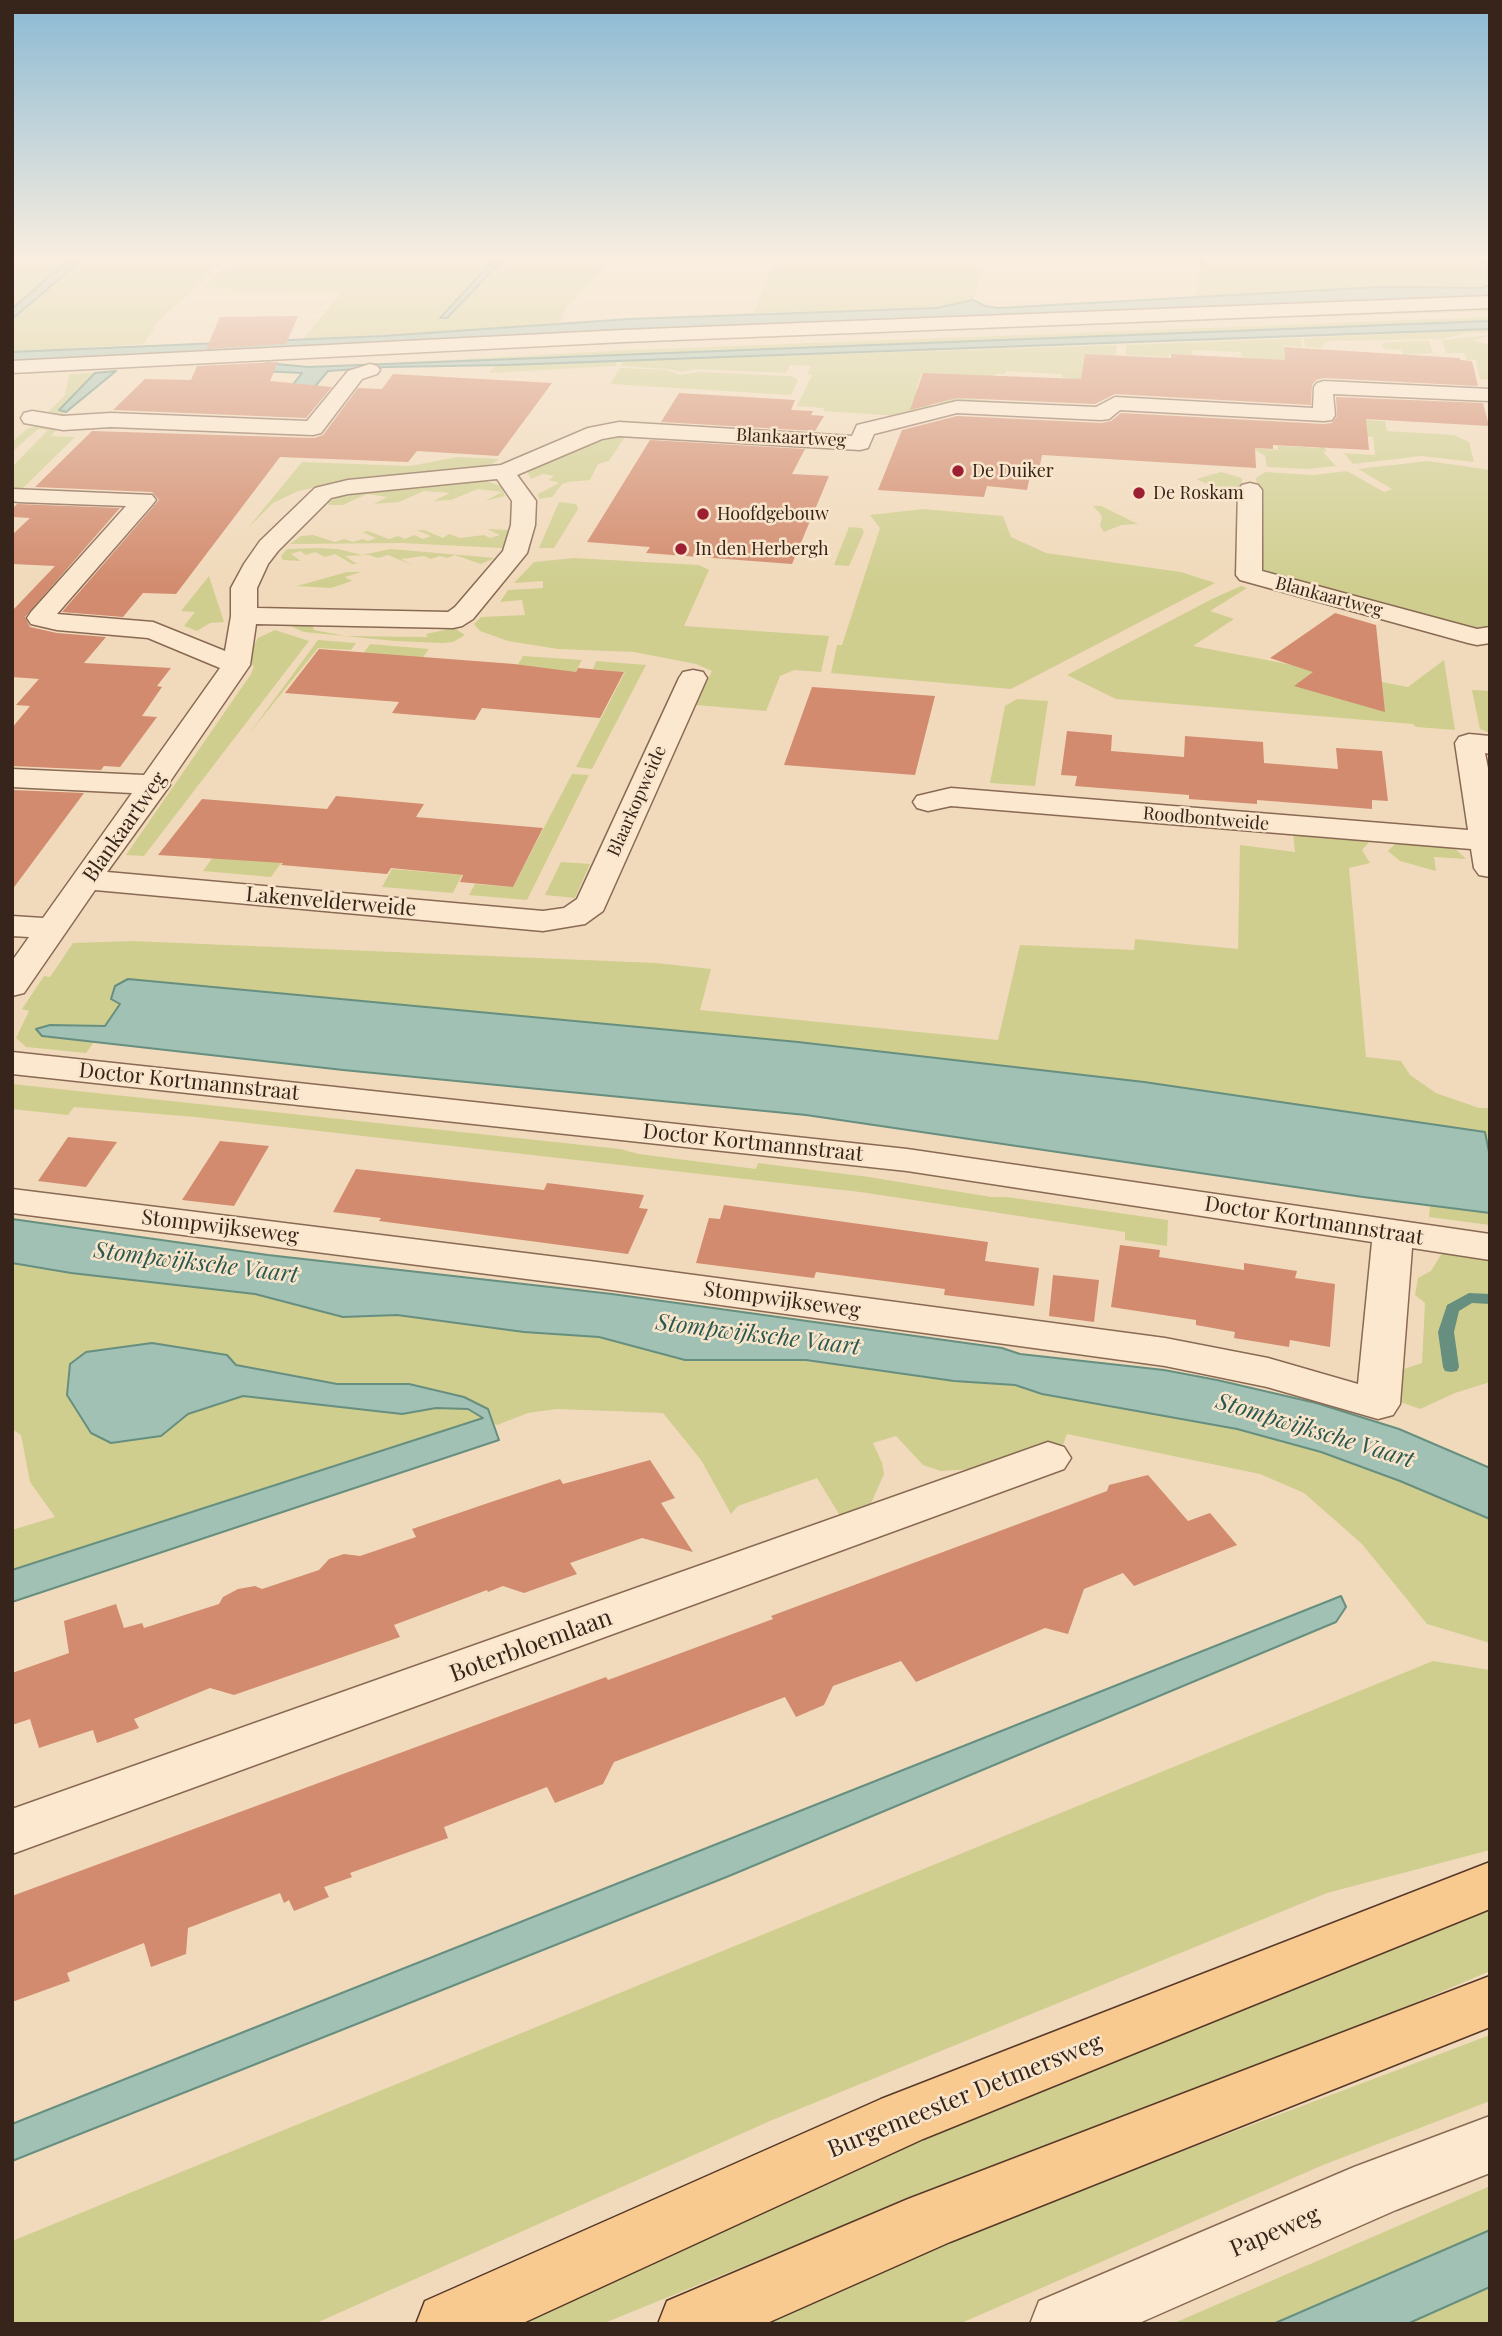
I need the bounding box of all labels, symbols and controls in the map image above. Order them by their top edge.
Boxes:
street label: Blankaartweg [735,424,847,452]
place label: De Duiker [972,460,1054,482]
marker: De Duiker [950,463,966,479]
place label: De Roskam [1153,482,1244,504]
marker: De Roskam [1131,485,1147,501]
place label: Hoofdgebouw [717,503,829,525]
marker: Hoofdgebouw [695,506,711,522]
place label: In den Herbergh [695,538,829,560]
marker: In den Herbergh [673,541,689,557]
street label: Blankaartweg [1273,572,1385,622]
street label: Blaarkopweide [603,742,671,860]
street label: Blankaartweg [78,767,172,887]
street label: Roodbontweide [1142,803,1270,835]
street label: Lakenvelderweide [245,882,417,922]
street label: Doctor Kortmannstraat [78,1058,300,1106]
street label: Doctor Kortmannstraat [642,1119,864,1167]
street label: Doctor Kortmannstraat [1203,1191,1425,1251]
street label: Stompwijkseweg [140,1205,300,1249]
water label: Stompwijksche Vaart [92,1237,300,1289]
street label: Stompwijkseweg [702,1277,862,1323]
water label: Stompwijksche Vaart [654,1309,862,1361]
water label: Stompwijksche Vaart [1213,1388,1417,1474]
street label: Boterbloemlaan [446,1603,616,1689]
street label: Burgemeester Detmersweg [823,2028,1107,2164]
street label: Papeweg [1226,2200,1324,2264]

